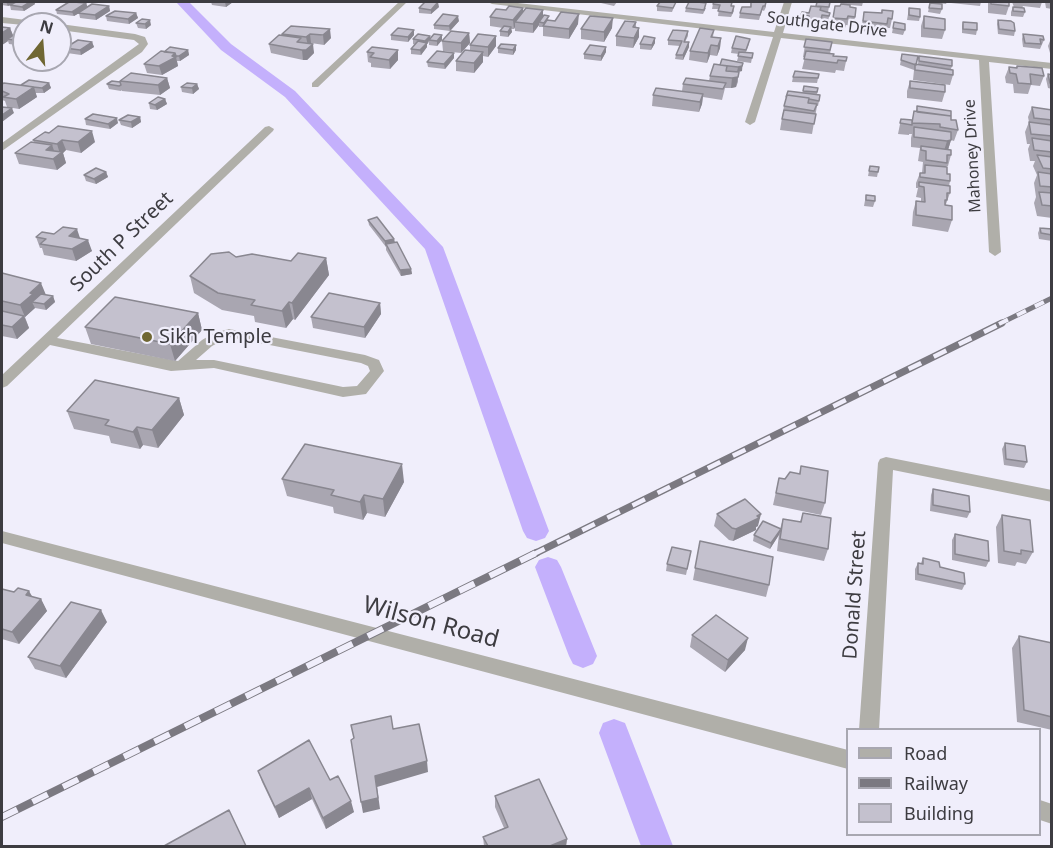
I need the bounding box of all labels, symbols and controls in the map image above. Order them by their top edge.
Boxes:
street label: Southgate Drive [766,8,888,42]
north arrow [12,12,72,72]
text: N [37,14,56,39]
street label: Mahoney Drive [960,99,986,213]
street label: South P Street [66,187,178,297]
place label: Sikh Temple [159,325,272,349]
marker: Sikh Temple [140,330,154,344]
street label: Donald Street [839,530,871,660]
street label: Wilson Road [360,591,502,655]
legend [846,728,1041,836]
text: Road [904,741,947,765]
text: Railway [904,771,968,795]
text: Building [904,801,974,825]

